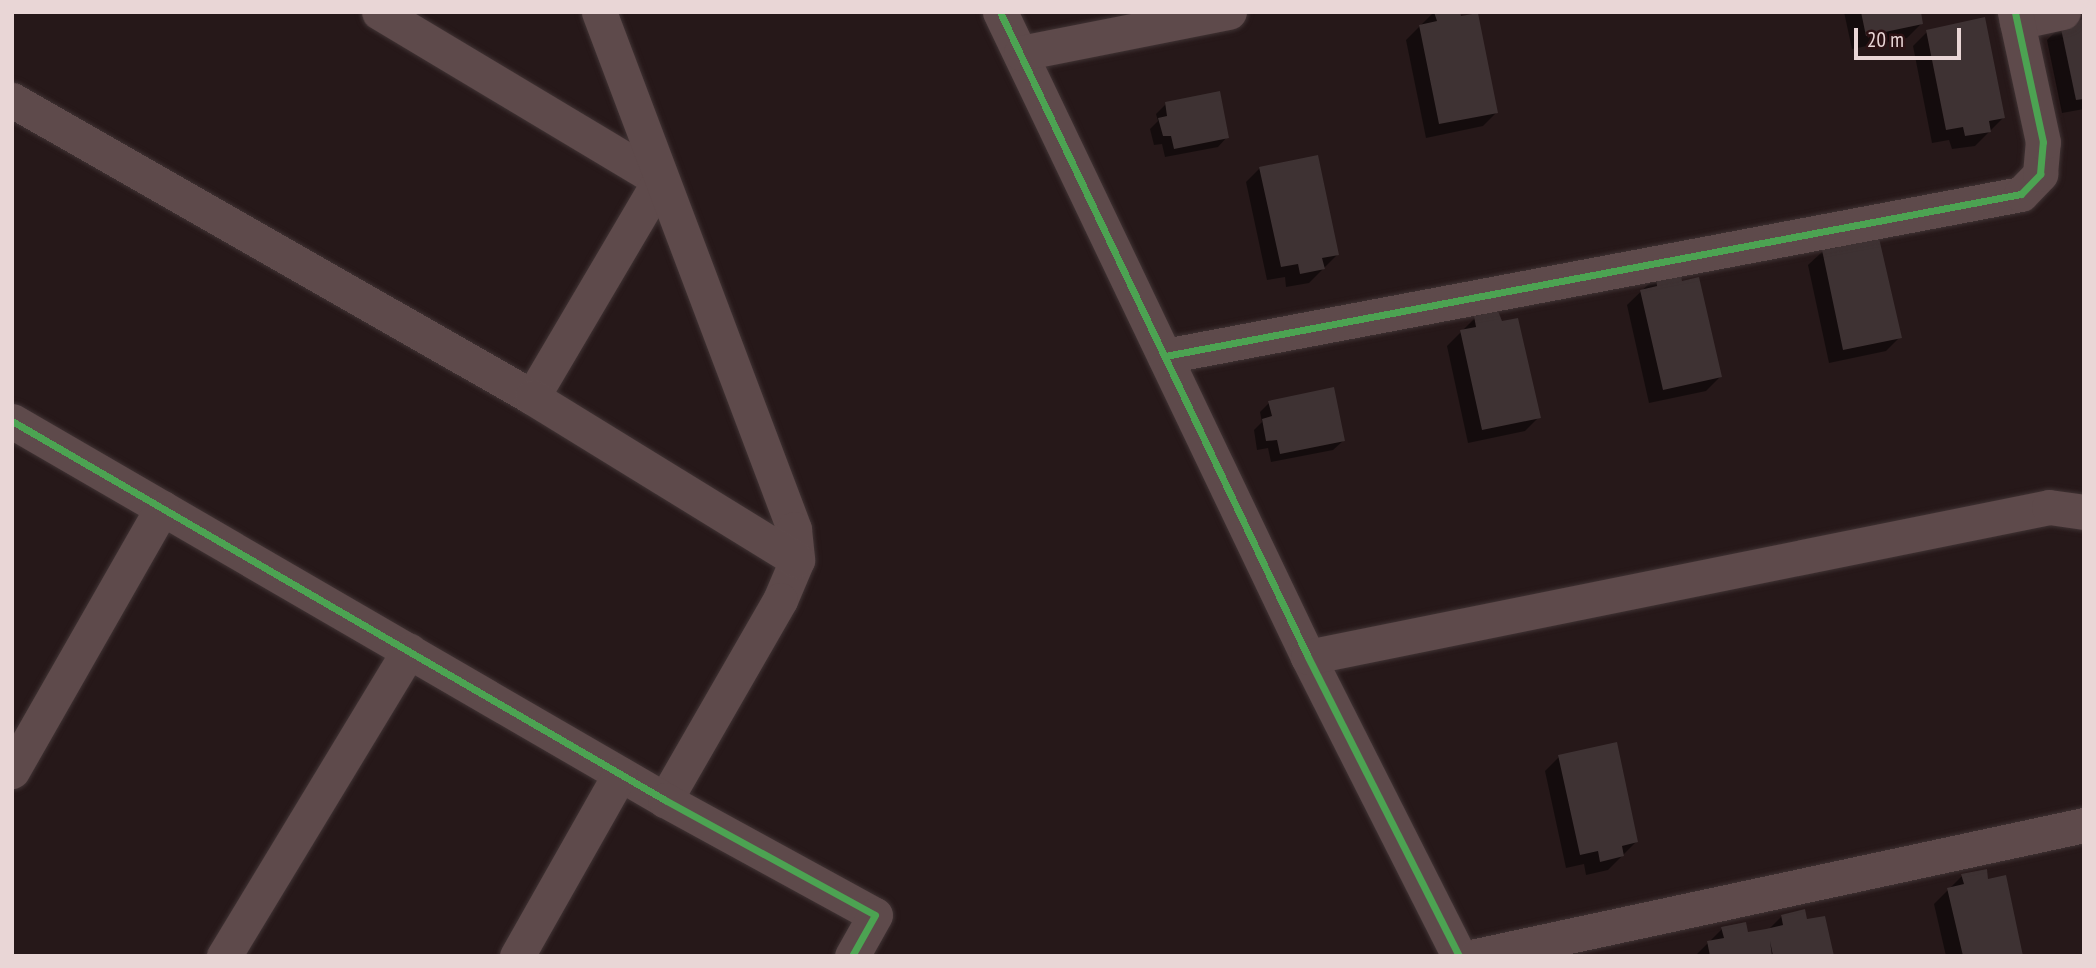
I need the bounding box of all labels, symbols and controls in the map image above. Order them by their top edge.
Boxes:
scale bar [1858,14,1965,58]
text: 20 m [1867,26,1904,53]

